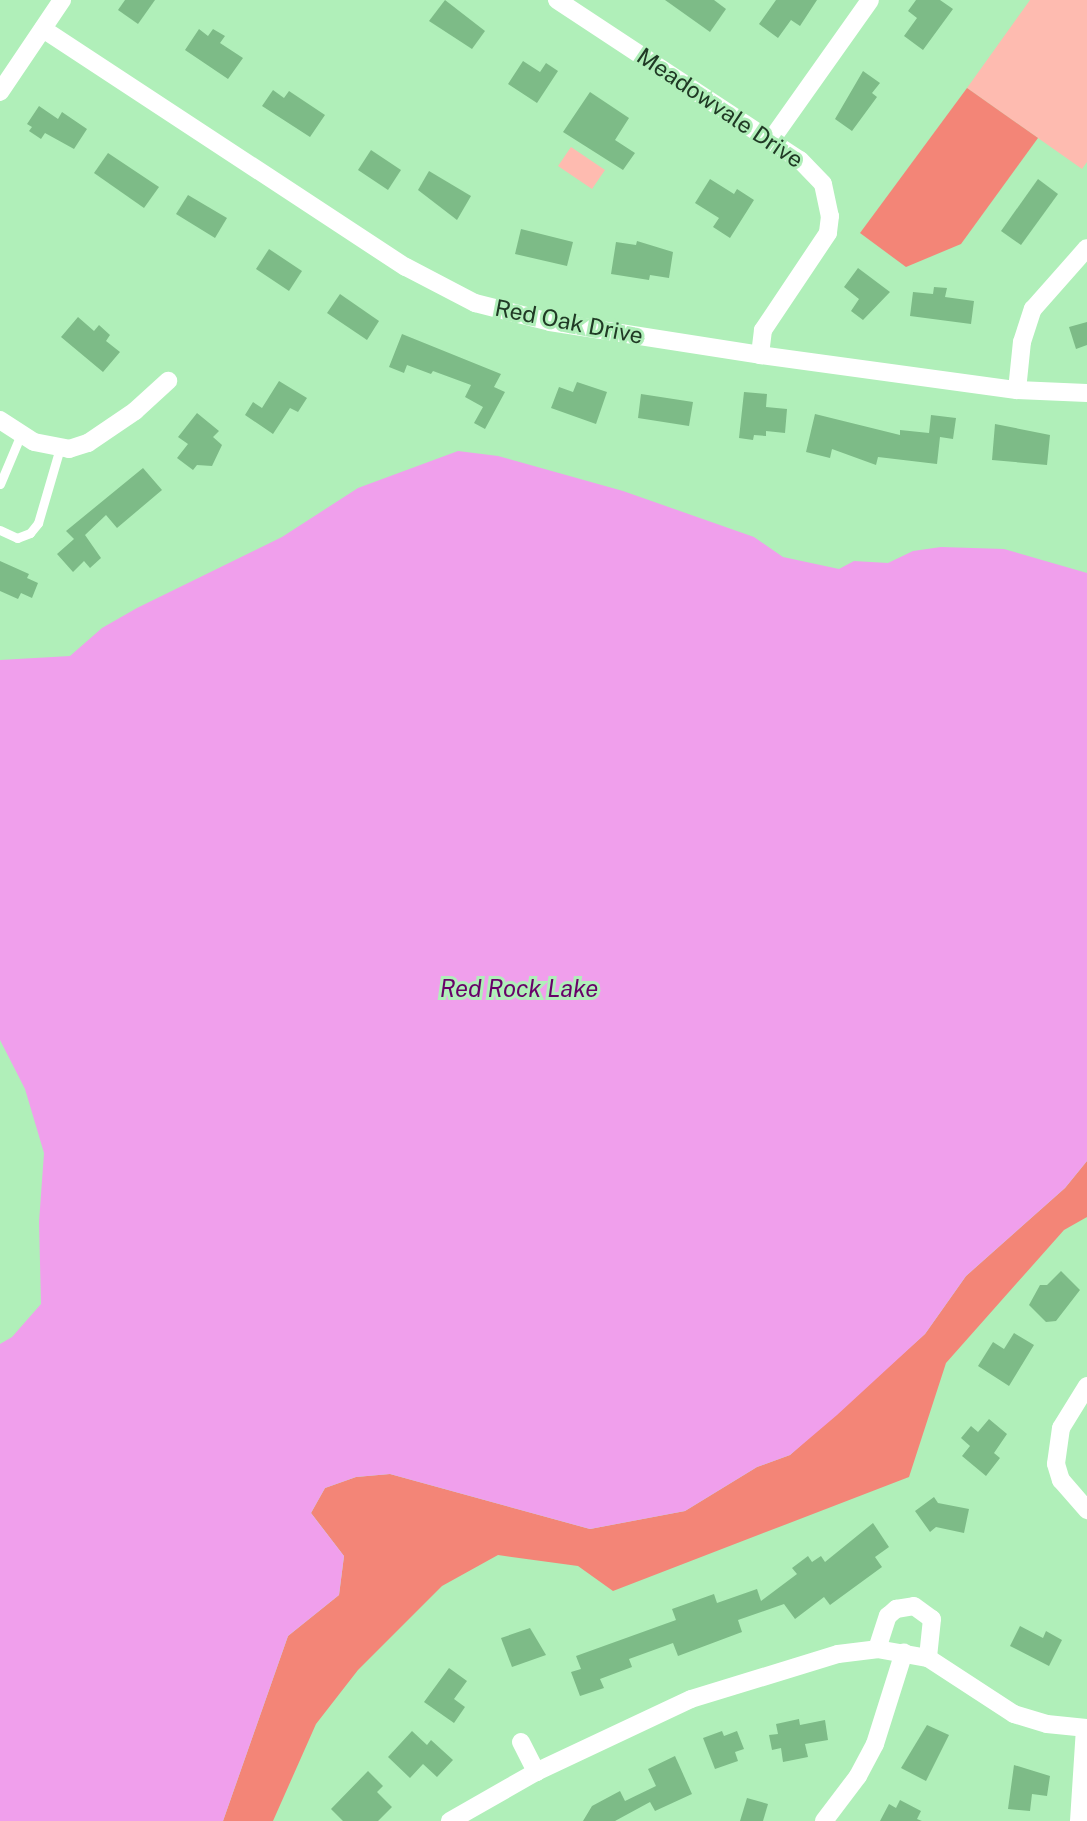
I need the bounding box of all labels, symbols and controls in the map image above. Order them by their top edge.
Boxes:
street label: Meadowvale Drive [632,42,808,174]
street label: Red Oak Drive [493,294,645,350]
water label: Red Rock Lake [440,975,598,1003]

